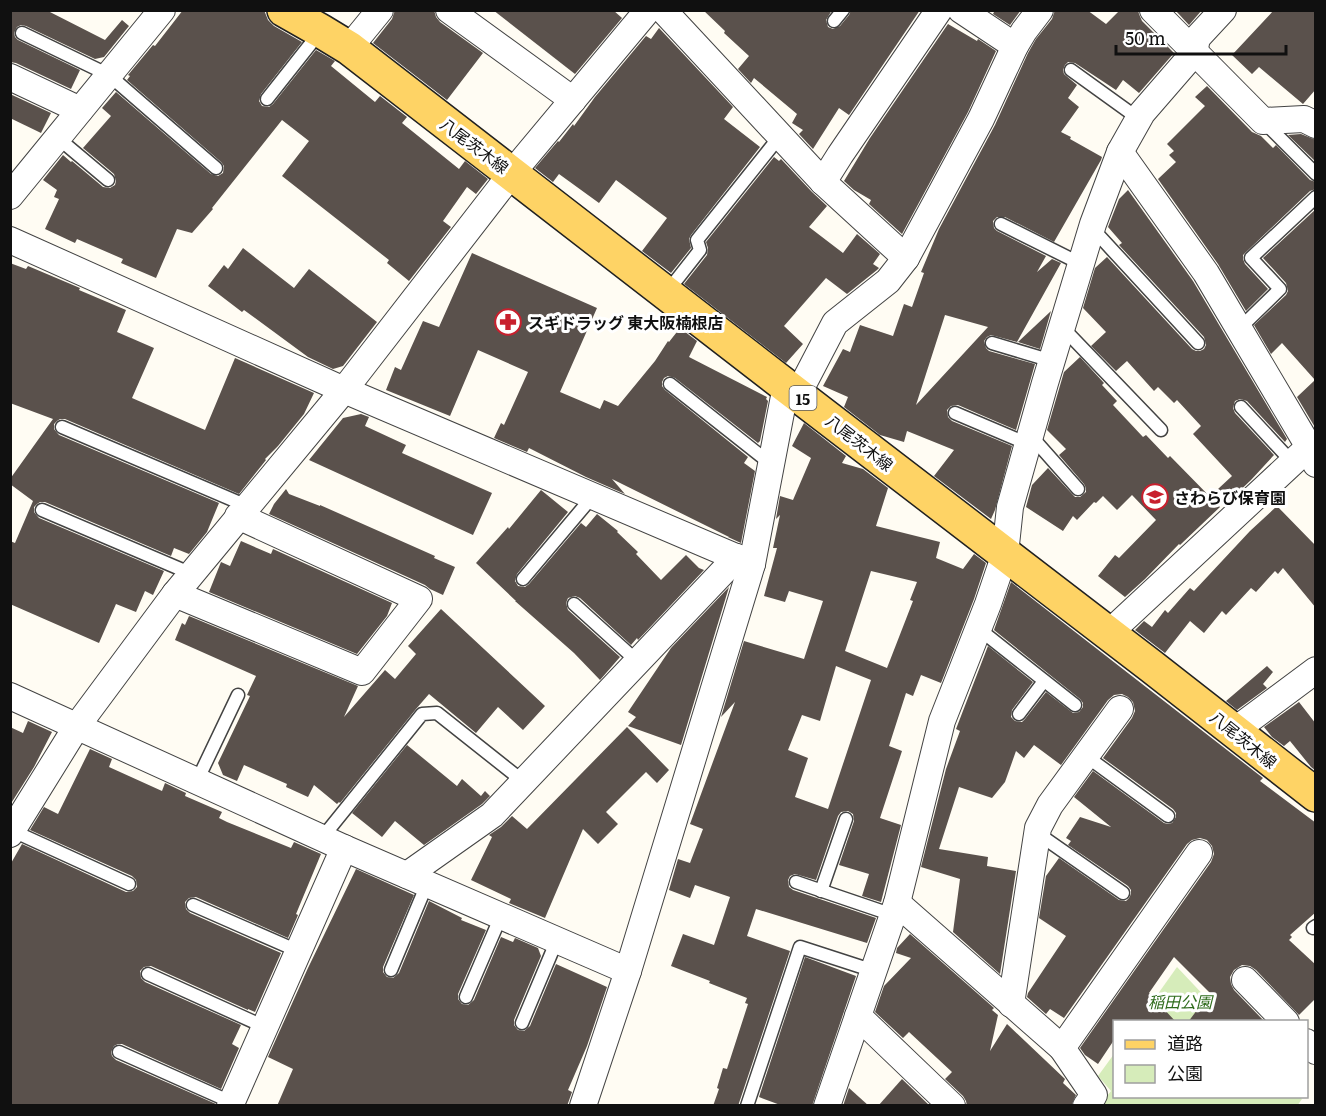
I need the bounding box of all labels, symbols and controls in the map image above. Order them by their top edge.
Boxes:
scale bar [1116,18,1286,56]
text: 50 m [1125,24,1166,51]
street label: 八尾茨木線 [436,111,514,179]
pharmacy icon: スギドラッグ 東大阪楠根店 [493,307,523,337]
place label: スギドラッグ 東大阪楠根店 [528,310,723,334]
road number: 15 [790,386,816,410]
street label: 八尾茨木線 [821,408,899,476]
school or university icon: さわらび保育園 [1140,482,1170,512]
place label: さわらび保育園 [1174,485,1286,509]
street label: 八尾茨木線 [1205,704,1283,774]
park label: 稲田公園 [1148,989,1214,1013]
legend [1113,1020,1308,1098]
text: 道路 [1167,1029,1203,1056]
text: 公園 [1167,1059,1203,1086]

